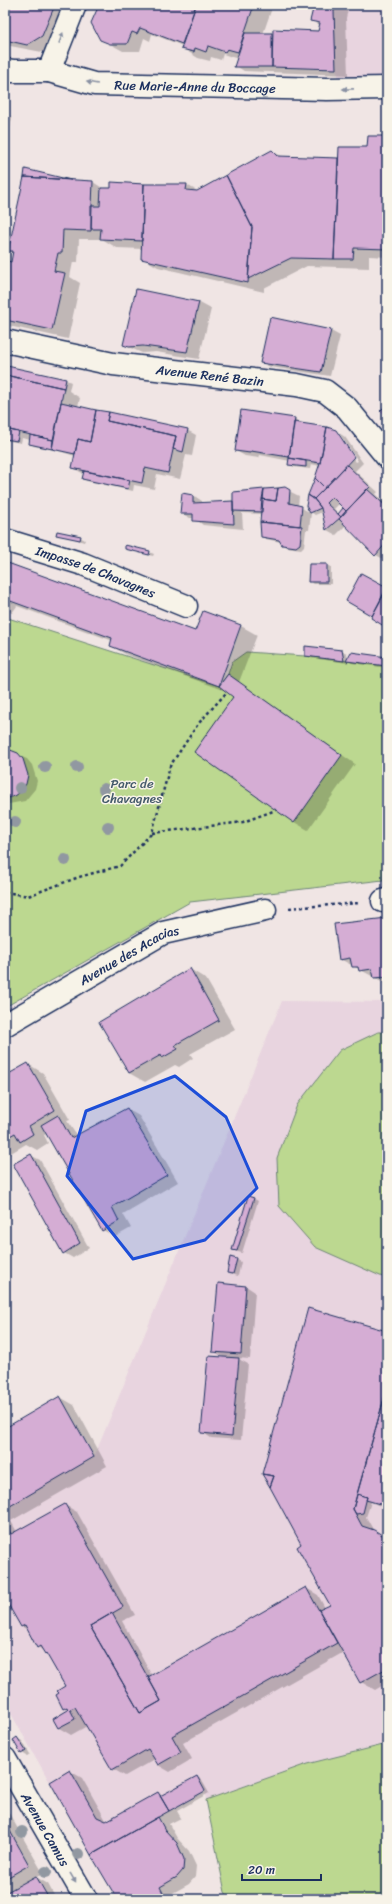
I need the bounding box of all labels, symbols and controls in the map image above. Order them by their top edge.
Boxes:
one-way arrow [58,31,64,43]
street label: Rue Marie-Anne du Boccage [114,73,276,100]
one-way arrow [86,80,98,86]
one-way arrow [341,86,354,92]
street label: Avenue René Bazin [154,358,265,393]
street label: Impasse de Chavagnes [32,539,160,605]
park label: Parc de Chavagnes [102,772,162,810]
street label: Avenue des Acacias [74,918,182,992]
street label: Avenue Camus [14,1787,76,1872]
scale bar [242,1856,321,1882]
text: 20 m [248,1859,275,1881]
one-way arrow [70,1872,77,1883]

